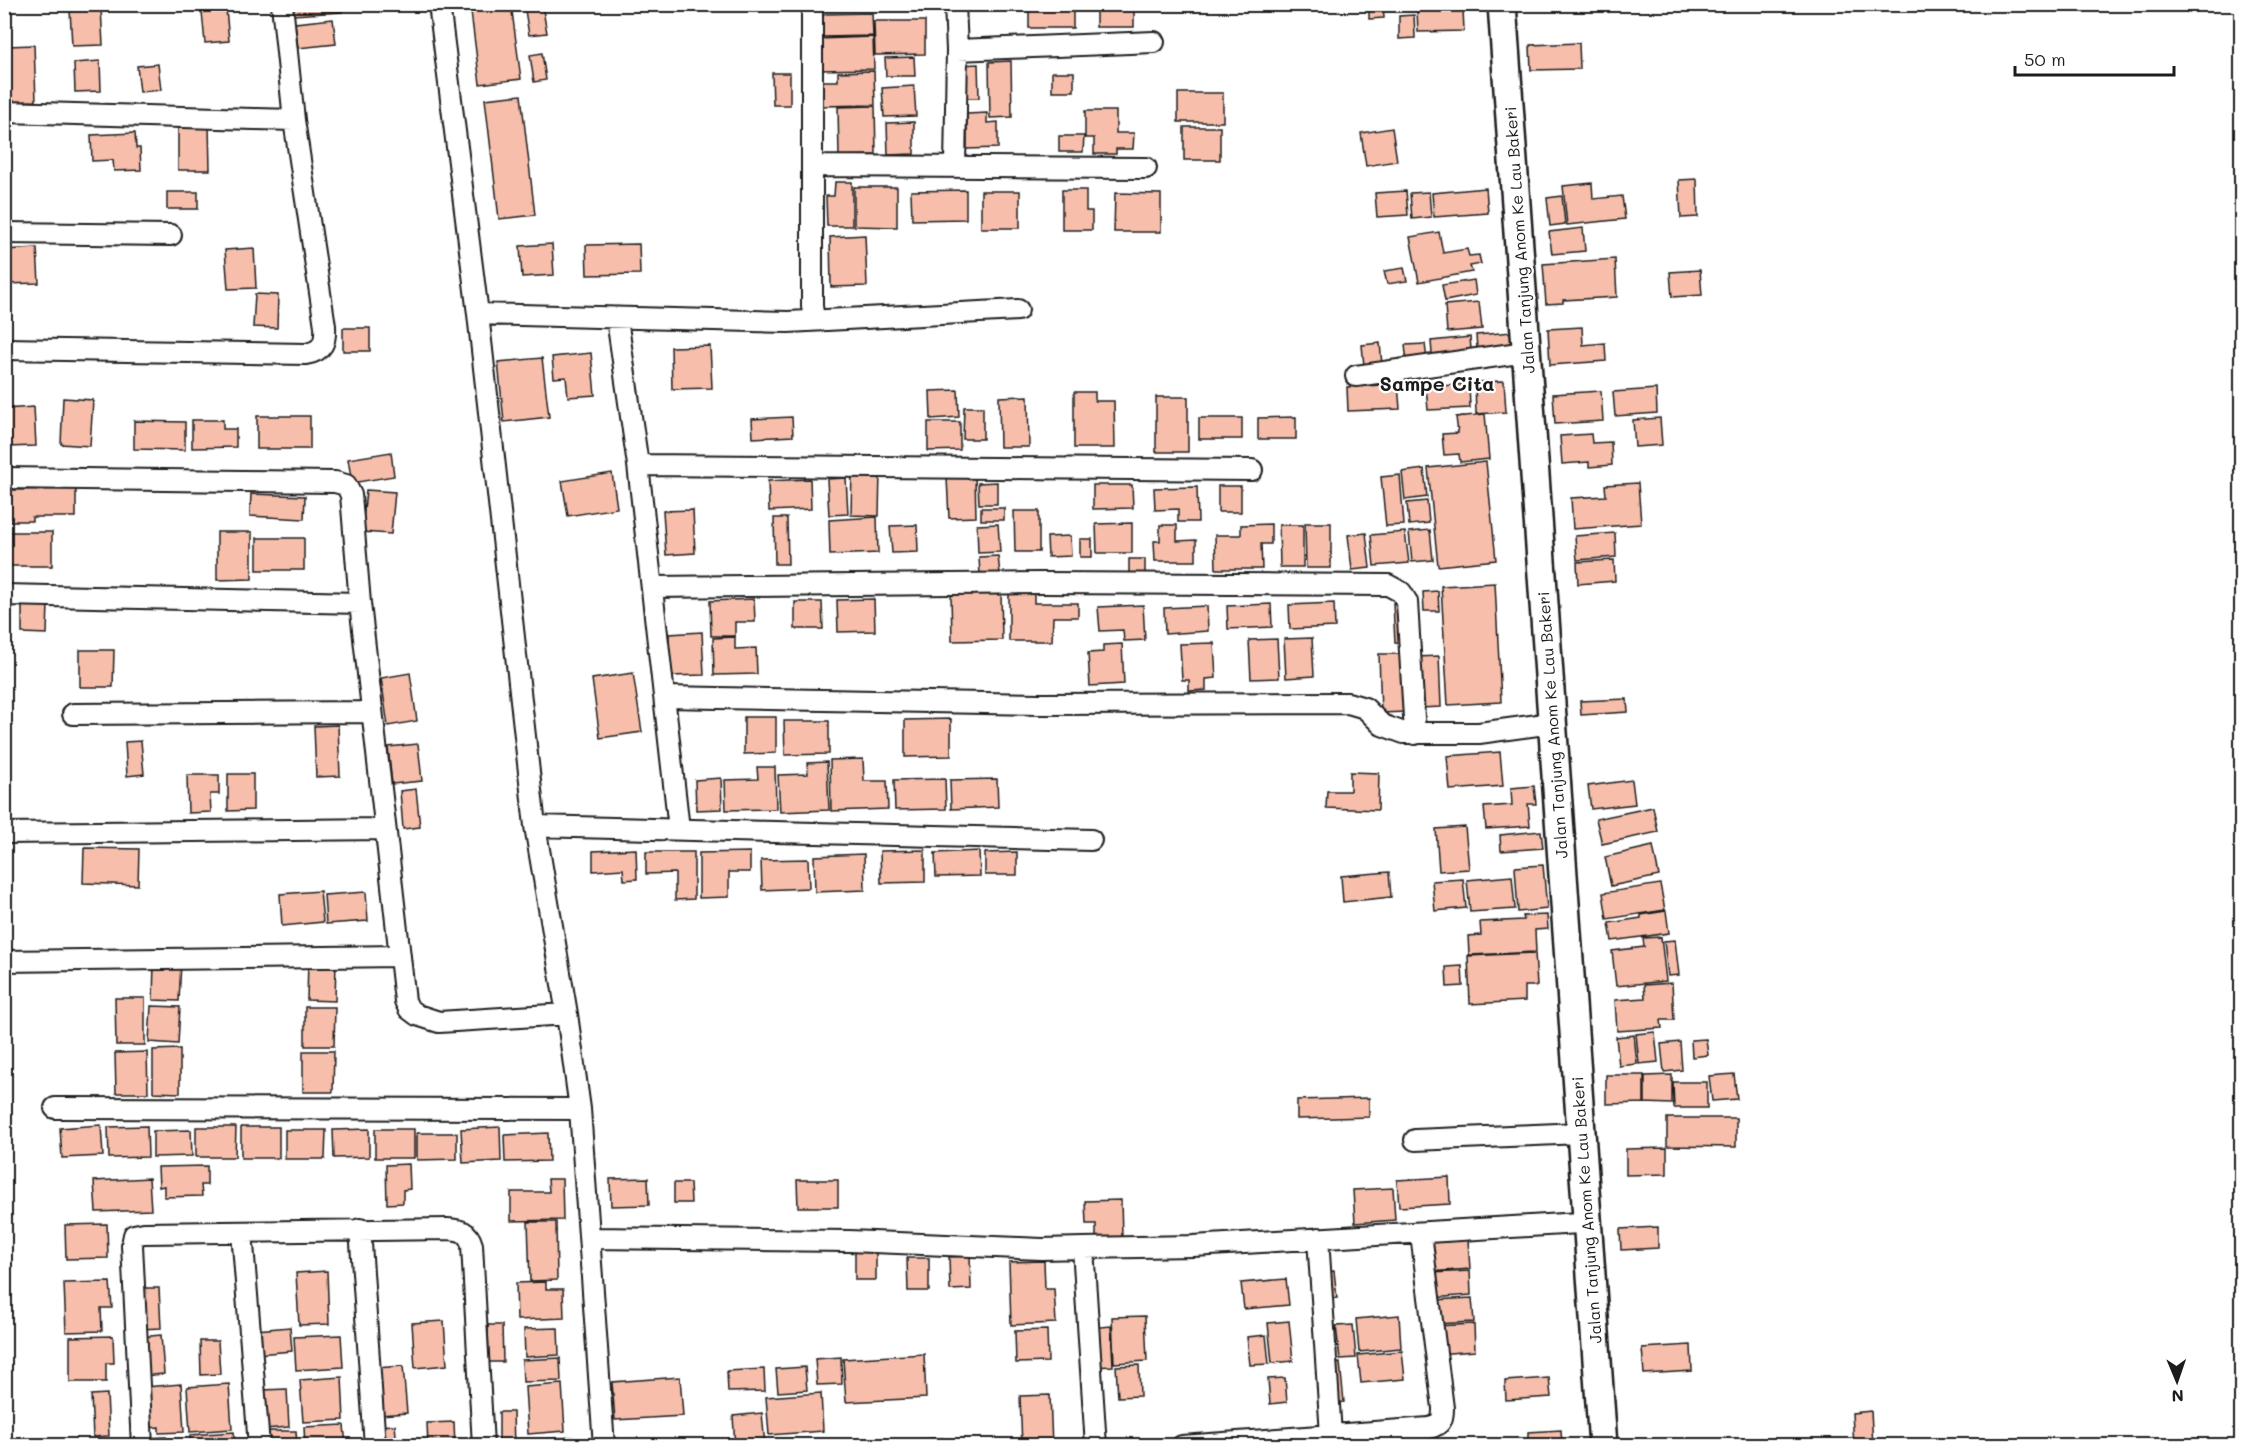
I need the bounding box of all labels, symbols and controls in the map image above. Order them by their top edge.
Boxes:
scale bar [2015,39,2174,77]
text: 50 m [2024,47,2066,71]
street label: Jalan Tanjung Anom Ke Lau Bakeri [1499,106,1539,374]
district label: Sampe Cita [1379,370,1495,396]
street label: Jalan Tanjung Anom Ke Lau Bakeri [1532,591,1572,859]
street label: Jalan Tanjung Anom Ke Lau Bakeri [1566,1076,1606,1344]
north arrow [2147,1351,2207,1411]
text: N [2171,1386,2184,1407]

